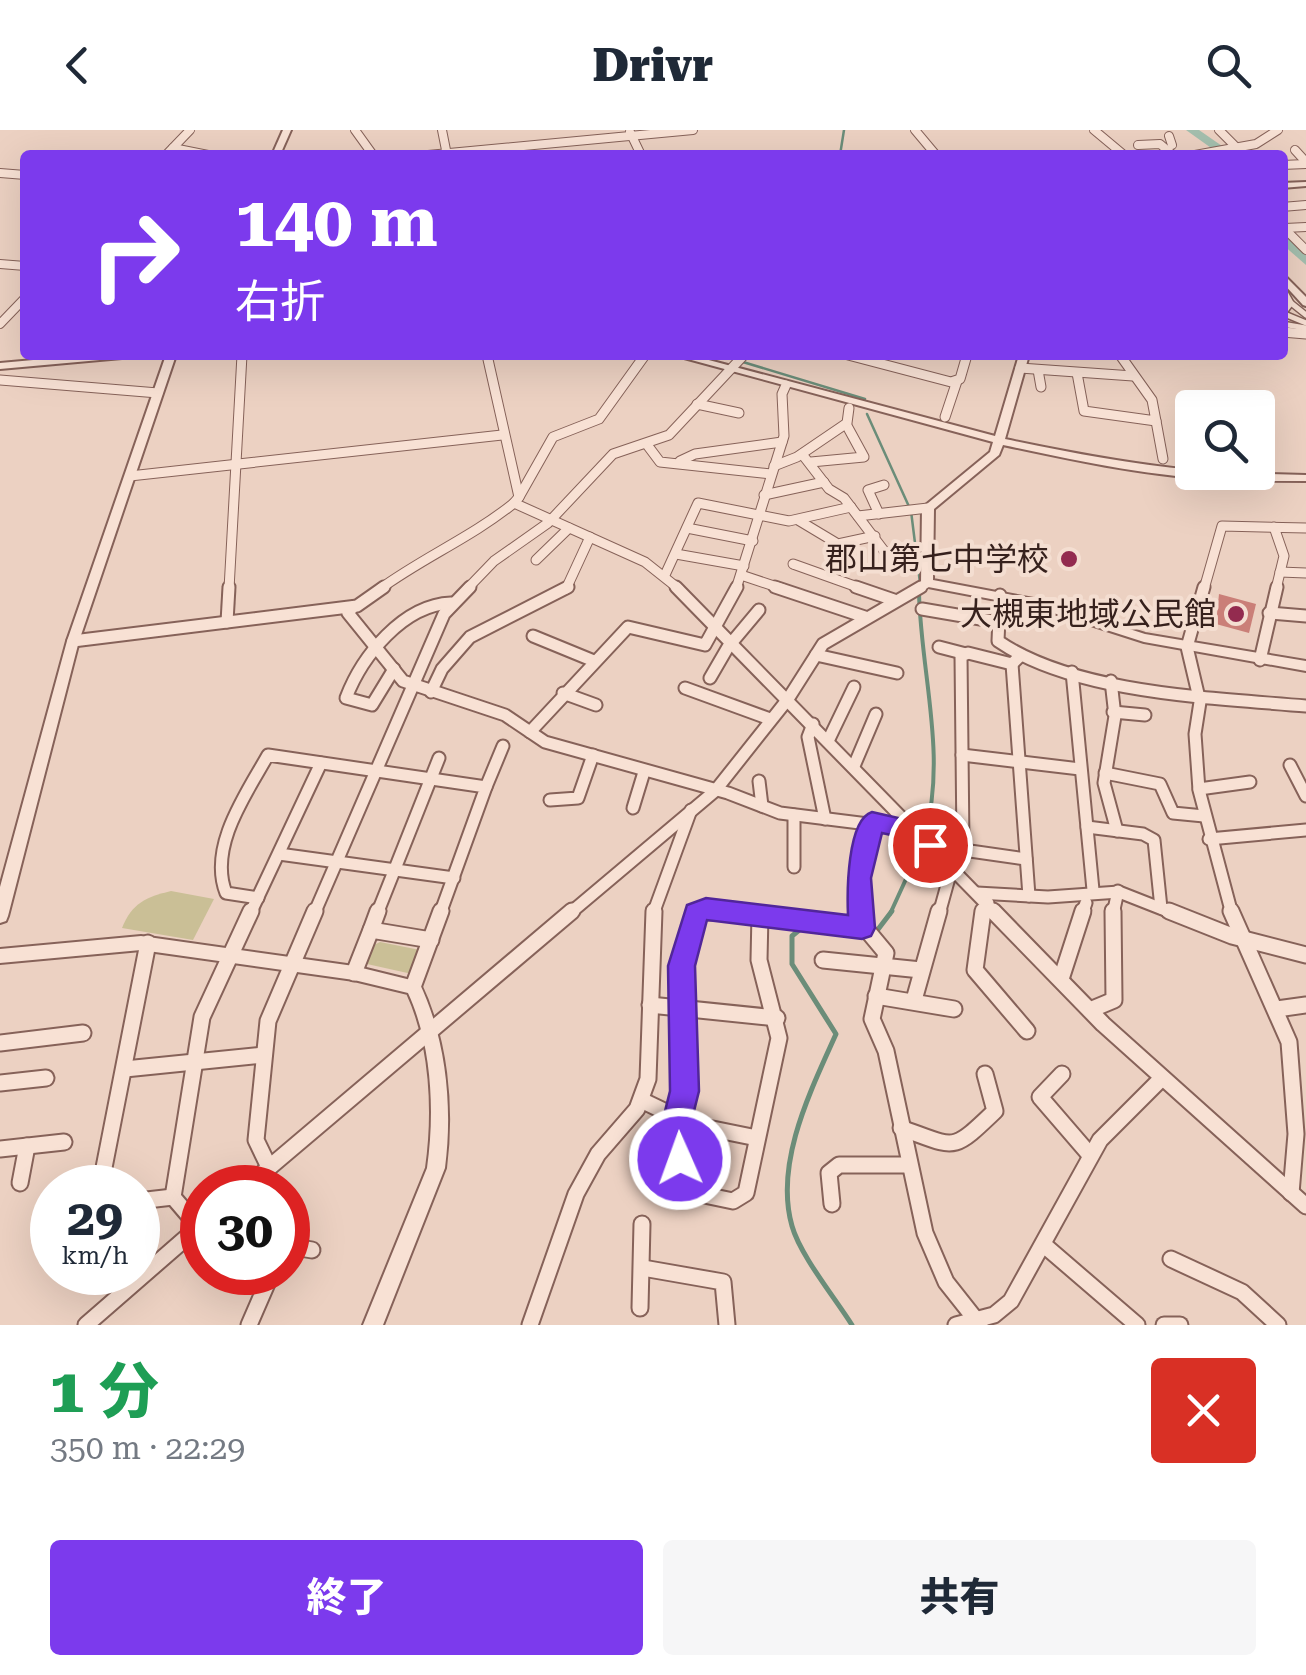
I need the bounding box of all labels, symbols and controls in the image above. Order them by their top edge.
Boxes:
icon: back [50,38,105,93]
icon: search [1201,38,1256,93]
text: Drivr [593,39,713,92]
text: 140 m [235,181,438,263]
icon: right [70,190,200,320]
text: 右折 [235,275,325,328]
map controls [1175,390,1275,490]
button: search [1175,390,1275,490]
place label: 郡山第七中学校 [825,540,1049,578]
marker: 郡山第七中学校 [1058,548,1080,570]
place label: 大槻東地域公民館 [960,595,1216,633]
marker: 大槻東地域公民館 [1225,603,1247,625]
pin [888,803,973,888]
icon: arrive [903,818,958,873]
position arrow [628,1107,732,1211]
speed limit sign: 30 [180,1165,310,1295]
text: 29 [67,1189,123,1247]
text: km/h [62,1241,128,1270]
text: 1 分 [50,1356,159,1427]
button: close [1151,1358,1256,1463]
text: 350 m · 22:29 [50,1429,245,1467]
button: 終了 [50,1540,643,1655]
button: 共有 [663,1540,1256,1655]

